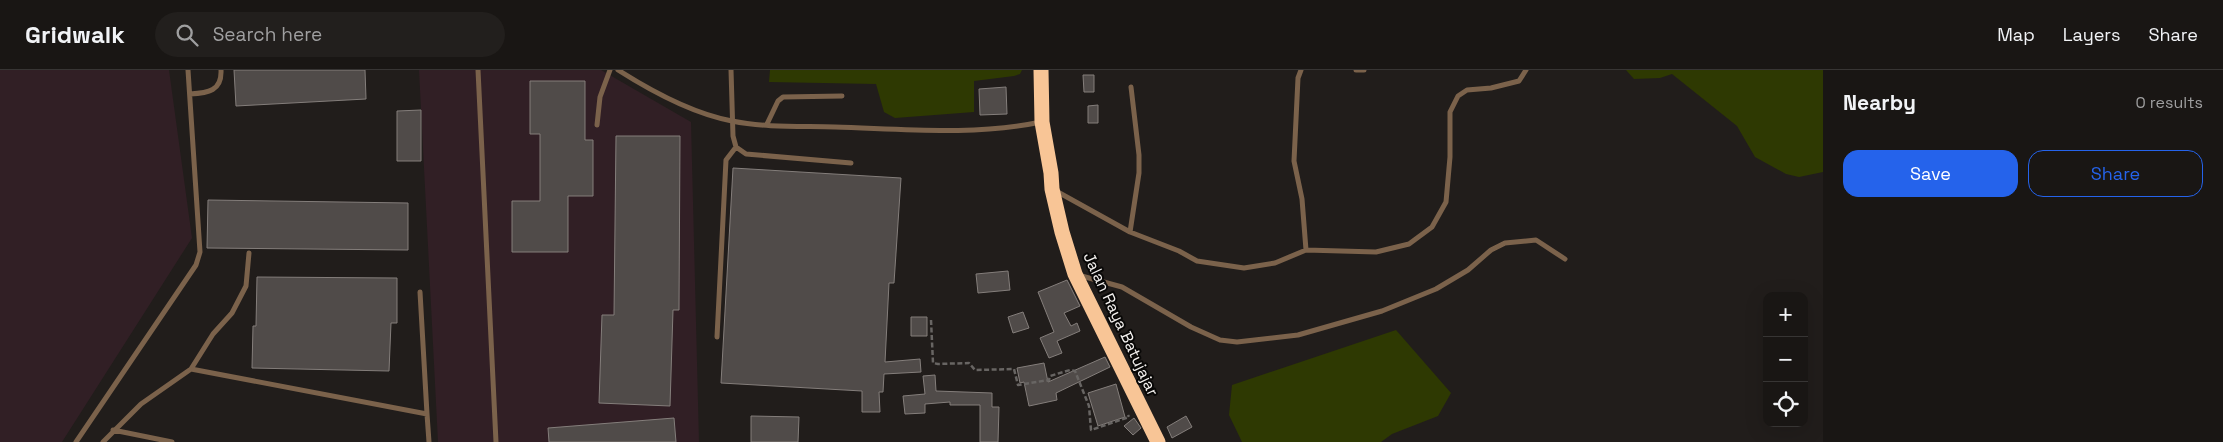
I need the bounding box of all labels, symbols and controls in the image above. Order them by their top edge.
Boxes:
search box [155,12,505,57]
text: Gridwalk [25,19,125,50]
icon: search [173,21,201,49]
text: Search here [213,22,322,47]
text: Map [1997,23,2035,46]
text: Layers [2063,23,2120,46]
text: Share [2148,23,2198,46]
text: Nearby [1843,89,1916,116]
text: 0 results [2135,92,2203,113]
button: Save [1843,150,2018,197]
button: Share [2028,150,2203,197]
street label: Jalan Raya Batujajar [1078,249,1164,399]
map controls [1763,292,1808,427]
button: + [1763,292,1808,337]
button: − [1763,337,1808,382]
button: locate [1763,382,1808,427]

